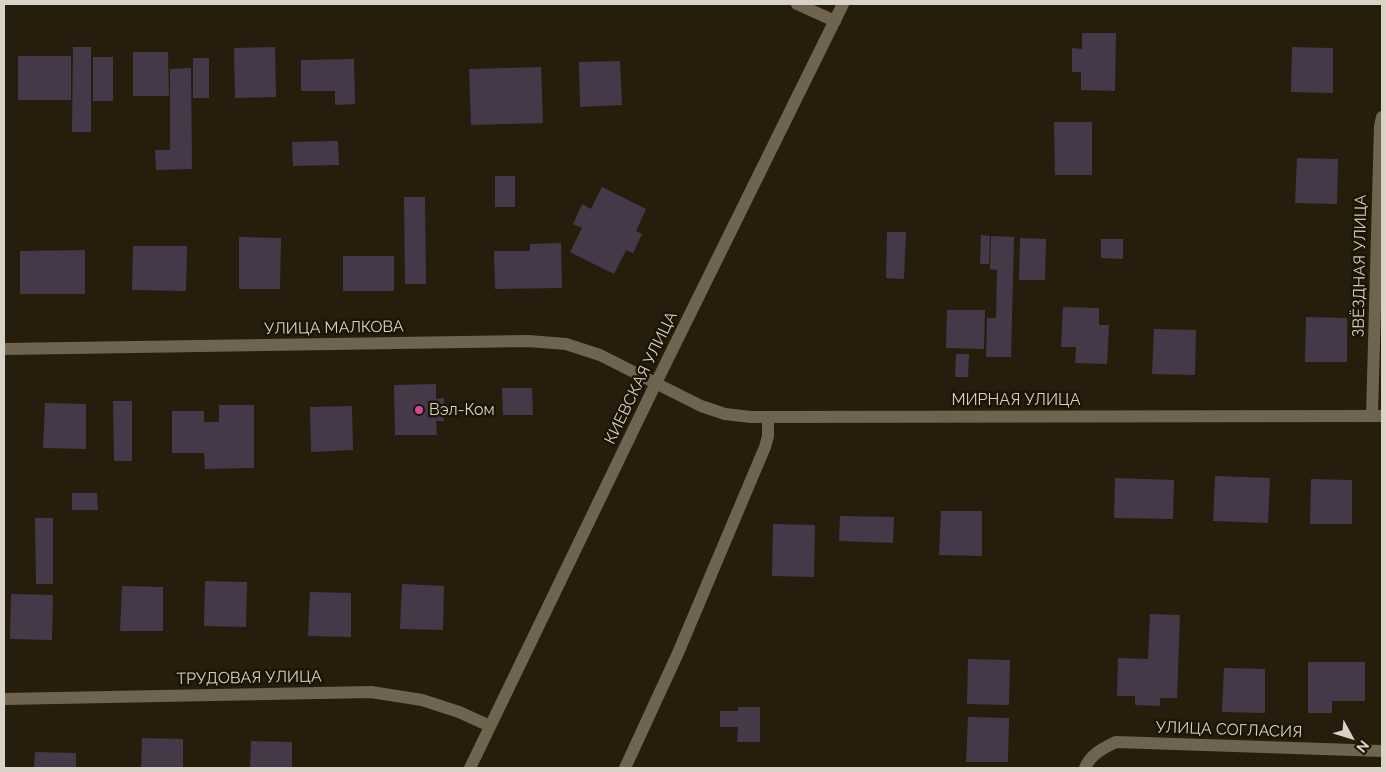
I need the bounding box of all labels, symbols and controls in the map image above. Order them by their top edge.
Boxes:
street label: ЗВЁЗДНАЯ УЛИЦА [1349,195,1371,337]
street label: КИЕВСКАЯ УЛИЦА [601,309,681,447]
street label: УЛИЦА МАЛКОВА [264,317,404,339]
street label: МИРНАЯ УЛИЦА [951,390,1081,410]
place label: Вэл-Ком [429,400,495,420]
marker: Вэл-Ком [413,404,425,416]
street label: ТРУДОВАЯ УЛИЦА [176,667,322,689]
north arrow [1326,712,1376,762]
street label: УЛИЦА СОГЛАСИЯ [1155,718,1303,742]
text: N [1353,737,1372,756]

